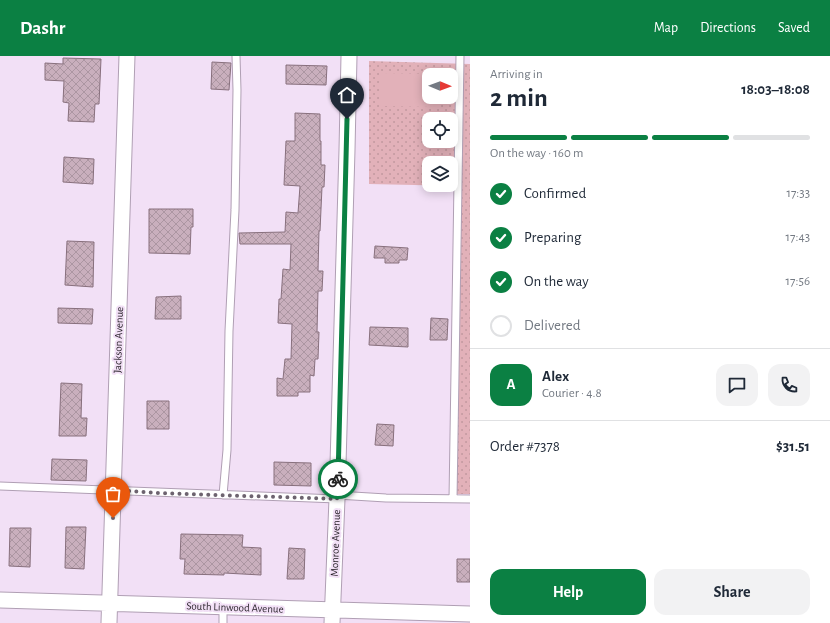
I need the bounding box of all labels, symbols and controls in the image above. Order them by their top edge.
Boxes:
text: Dashr [20,19,65,38]
text: Map [654,21,678,35]
text: Directions [700,21,756,35]
text: Saved [778,21,810,35]
north arrow [422,68,458,104]
map controls [422,68,458,192]
text: Arriving in [490,68,543,81]
pin [330,78,364,119]
text: 18:03–18:08 [741,82,810,97]
icon: home [336,84,358,106]
text: 2 min [490,85,548,111]
button: locate [422,112,458,148]
text: On the way · 160 m [490,147,583,160]
button: layers [422,156,458,192]
icon: check [490,183,512,205]
text: Confirmed [524,186,586,201]
text: 17:33 [786,187,810,200]
icon: check [490,227,512,249]
text: Preparing [524,230,581,245]
text: 17:43 [786,231,810,244]
icon: check [490,271,512,293]
text: On the way [524,274,589,289]
text: 17:56 [786,275,810,288]
street label: Jackson Avenue [112,307,125,373]
text: Delivered [524,318,581,333]
button: chat [716,364,758,406]
button: phone [768,364,810,406]
text: Alex [542,369,569,384]
text: A [506,377,516,392]
text: Courier · 4.8 [542,387,602,400]
text: Order #7378 [490,439,560,454]
text: $31.51 [776,439,810,454]
courier [318,459,358,499]
icon: bike [327,468,349,490]
pin [96,477,130,518]
icon: bag [102,483,124,505]
street label: Monroe Avenue [329,509,342,577]
button: Help [490,569,646,615]
button: Share [654,569,810,615]
street label: South Linwood Avenue [186,600,284,615]

